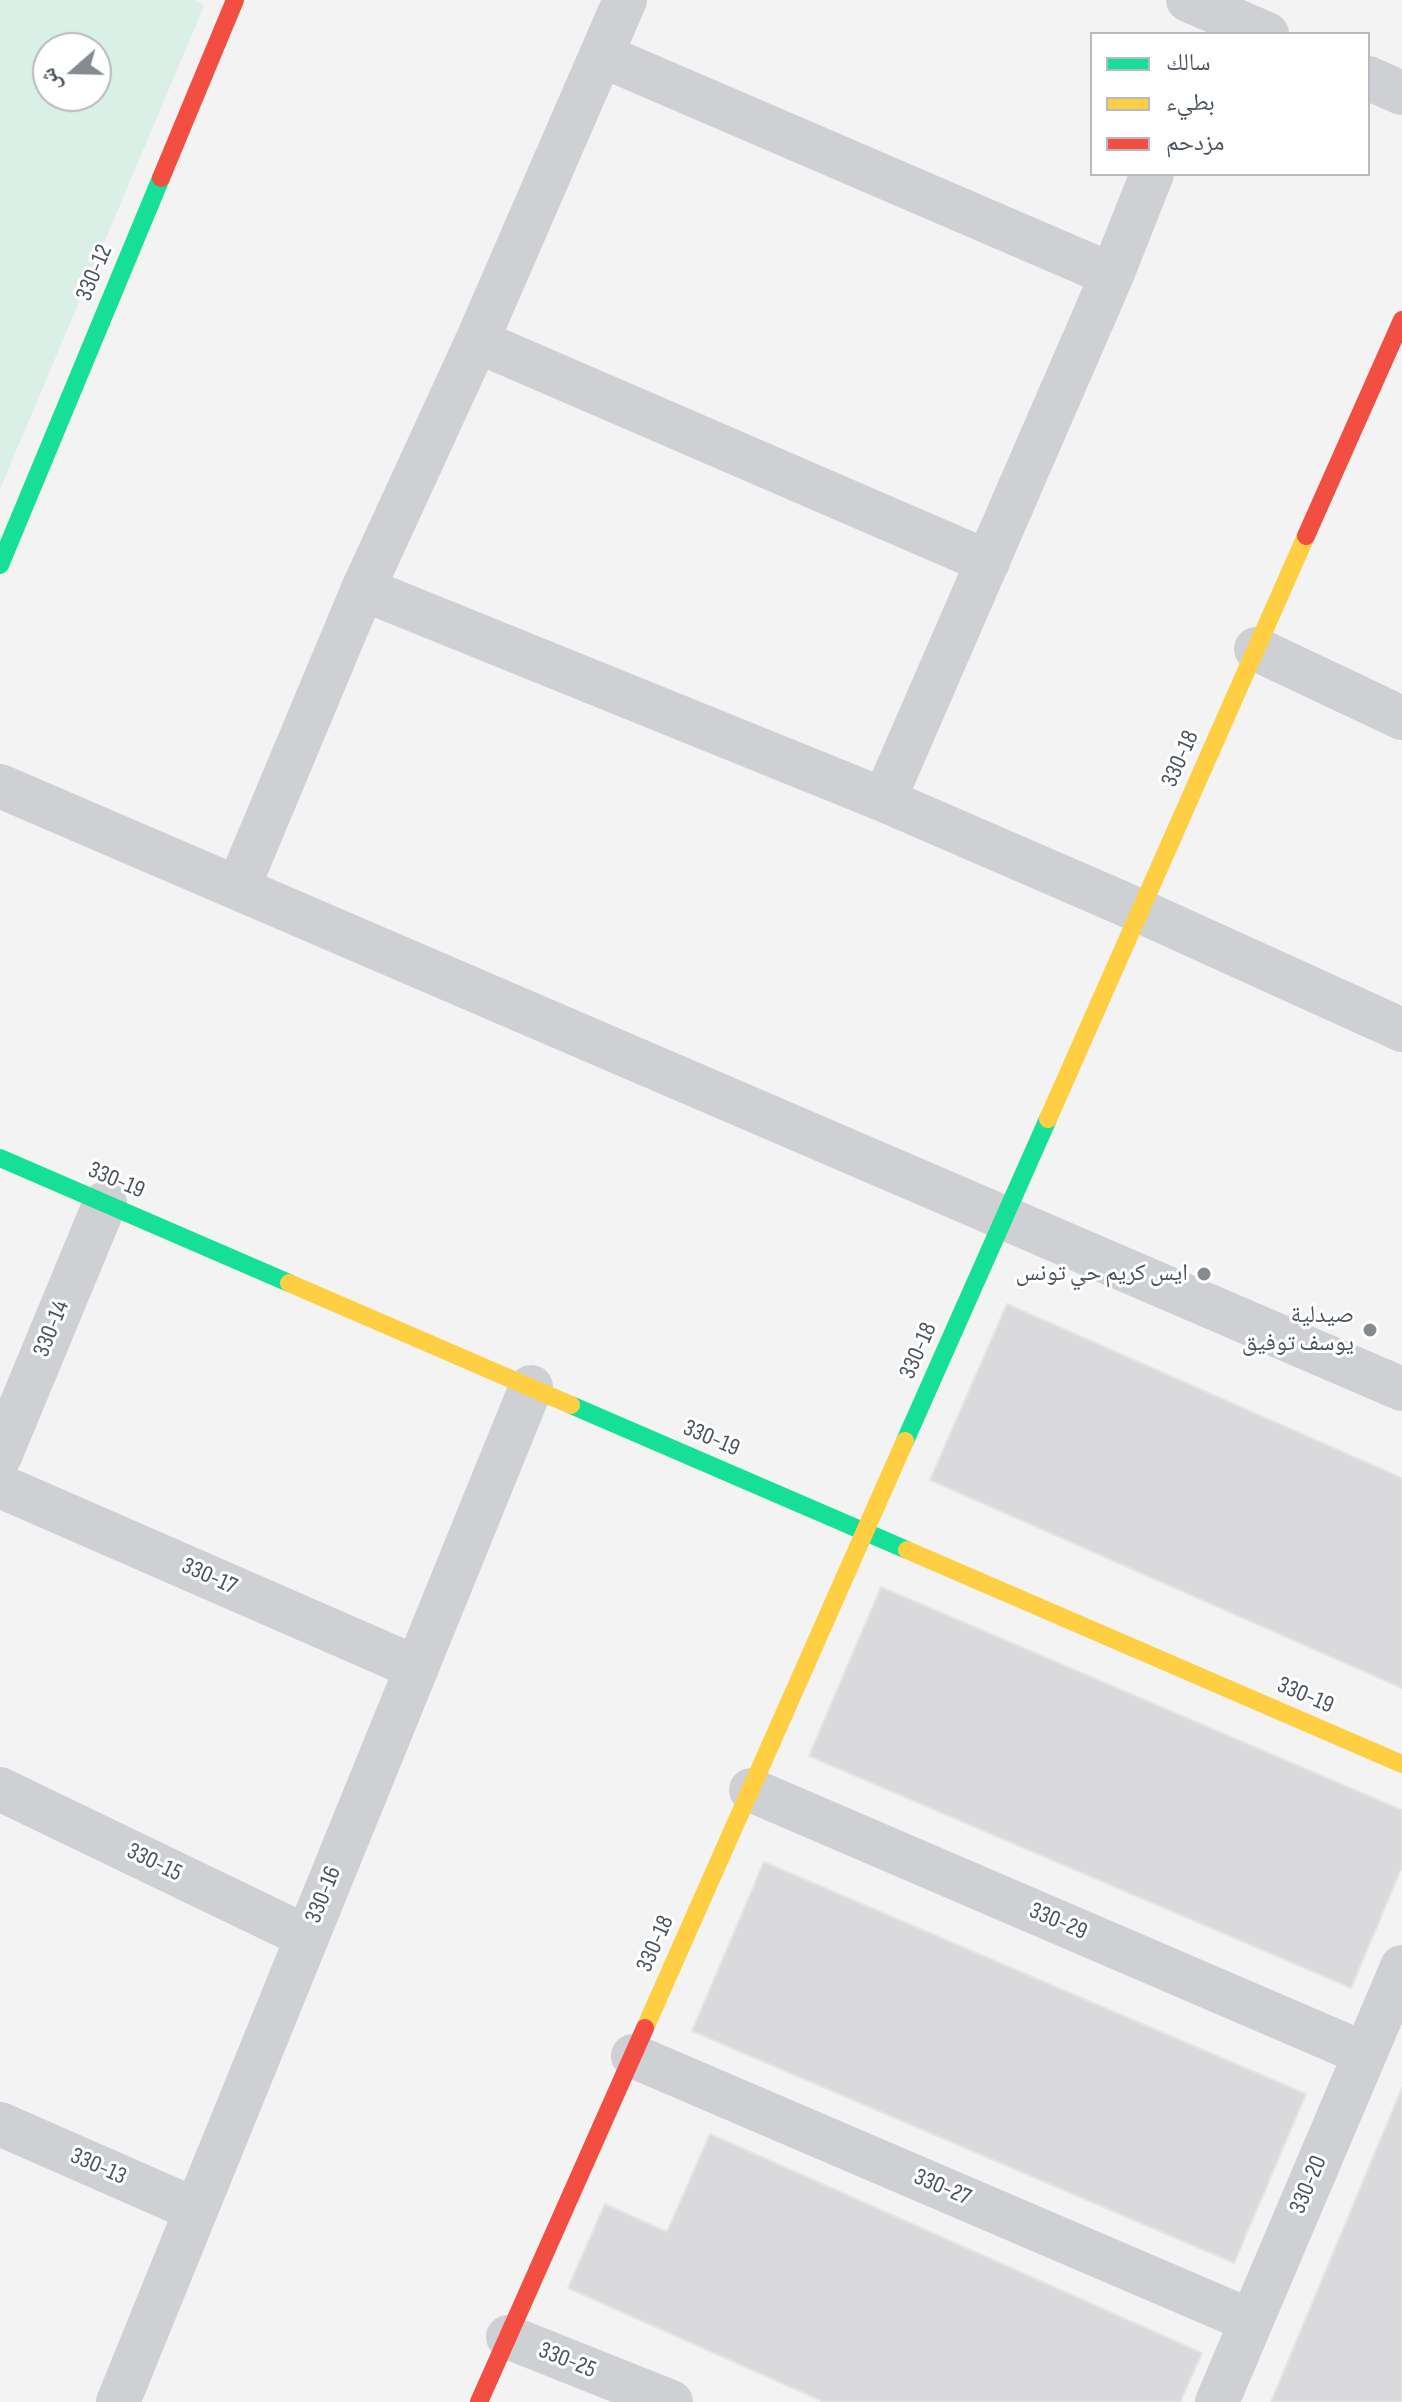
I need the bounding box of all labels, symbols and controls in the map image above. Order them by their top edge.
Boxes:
north arrow [32,32,112,112]
legend [1090,32,1370,176]
text: سالك [1166,48,1211,77]
text: ش [34,64,68,95]
text: بطيء [1166,88,1215,117]
text: مزدحم [1166,128,1225,157]
street label: 330-12 [70,241,120,305]
street label: 330-18 [1156,726,1206,792]
street label: 330-19 [83,1156,149,1206]
place label: ايس كريم حي تونس [1015,1260,1188,1288]
marker: ايس كريم حي تونس [1195,1265,1213,1283]
street label: 330-14 [28,1297,76,1361]
place label: صيدلية يوسف توفيق [1242,1302,1354,1358]
street label: 330-18 [894,1318,944,1384]
marker: صيدلية يوسف توفيق [1361,1321,1379,1339]
street label: 330-19 [678,1414,744,1464]
street label: 330-17 [177,1552,241,1602]
street label: 330-19 [1272,1671,1338,1721]
street label: 330-15 [122,1837,186,1889]
street label: 330-16 [300,1862,348,1928]
street label: 330-29 [1025,1897,1091,1947]
street label: 330-18 [631,1911,681,1977]
street label: 330-13 [66,2142,130,2192]
street label: 330-20 [1284,2152,1334,2218]
street label: 330-27 [909,2163,975,2213]
street label: 330-25 [534,2337,600,2385]

